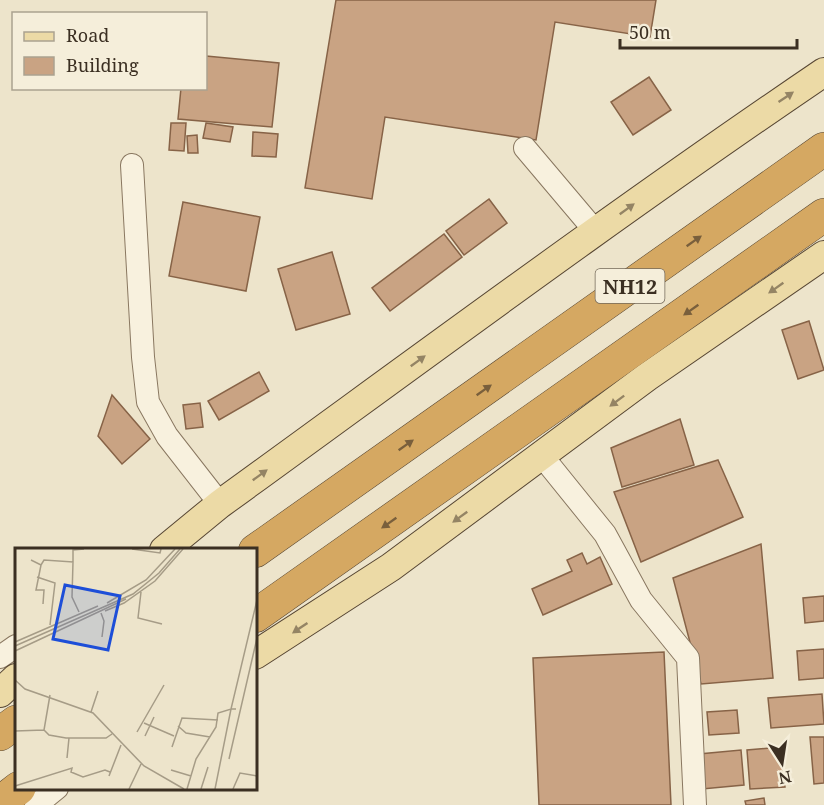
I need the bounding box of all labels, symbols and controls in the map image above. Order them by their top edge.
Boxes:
legend [12,12,207,90]
scale bar [620,12,797,50]
text: 50 m [629,20,671,44]
text: Road [66,23,109,47]
text: Building [66,53,139,77]
one-way arrow [778,91,794,103]
one-way arrow [619,204,634,216]
one-way arrow [686,235,702,247]
road number: NH12 [596,269,664,303]
one-way arrow [768,282,784,293]
one-way arrow [683,304,699,316]
one-way arrow [409,355,425,367]
one-way arrow [475,384,491,396]
one-way arrow [609,394,624,406]
one-way arrow [398,440,414,451]
one-way arrow [252,470,267,482]
one-way arrow [452,510,467,522]
one-way arrow [381,517,397,528]
inset map [15,548,256,790]
one-way arrow [291,622,308,633]
north arrow [752,733,812,793]
text: N [776,766,794,790]

